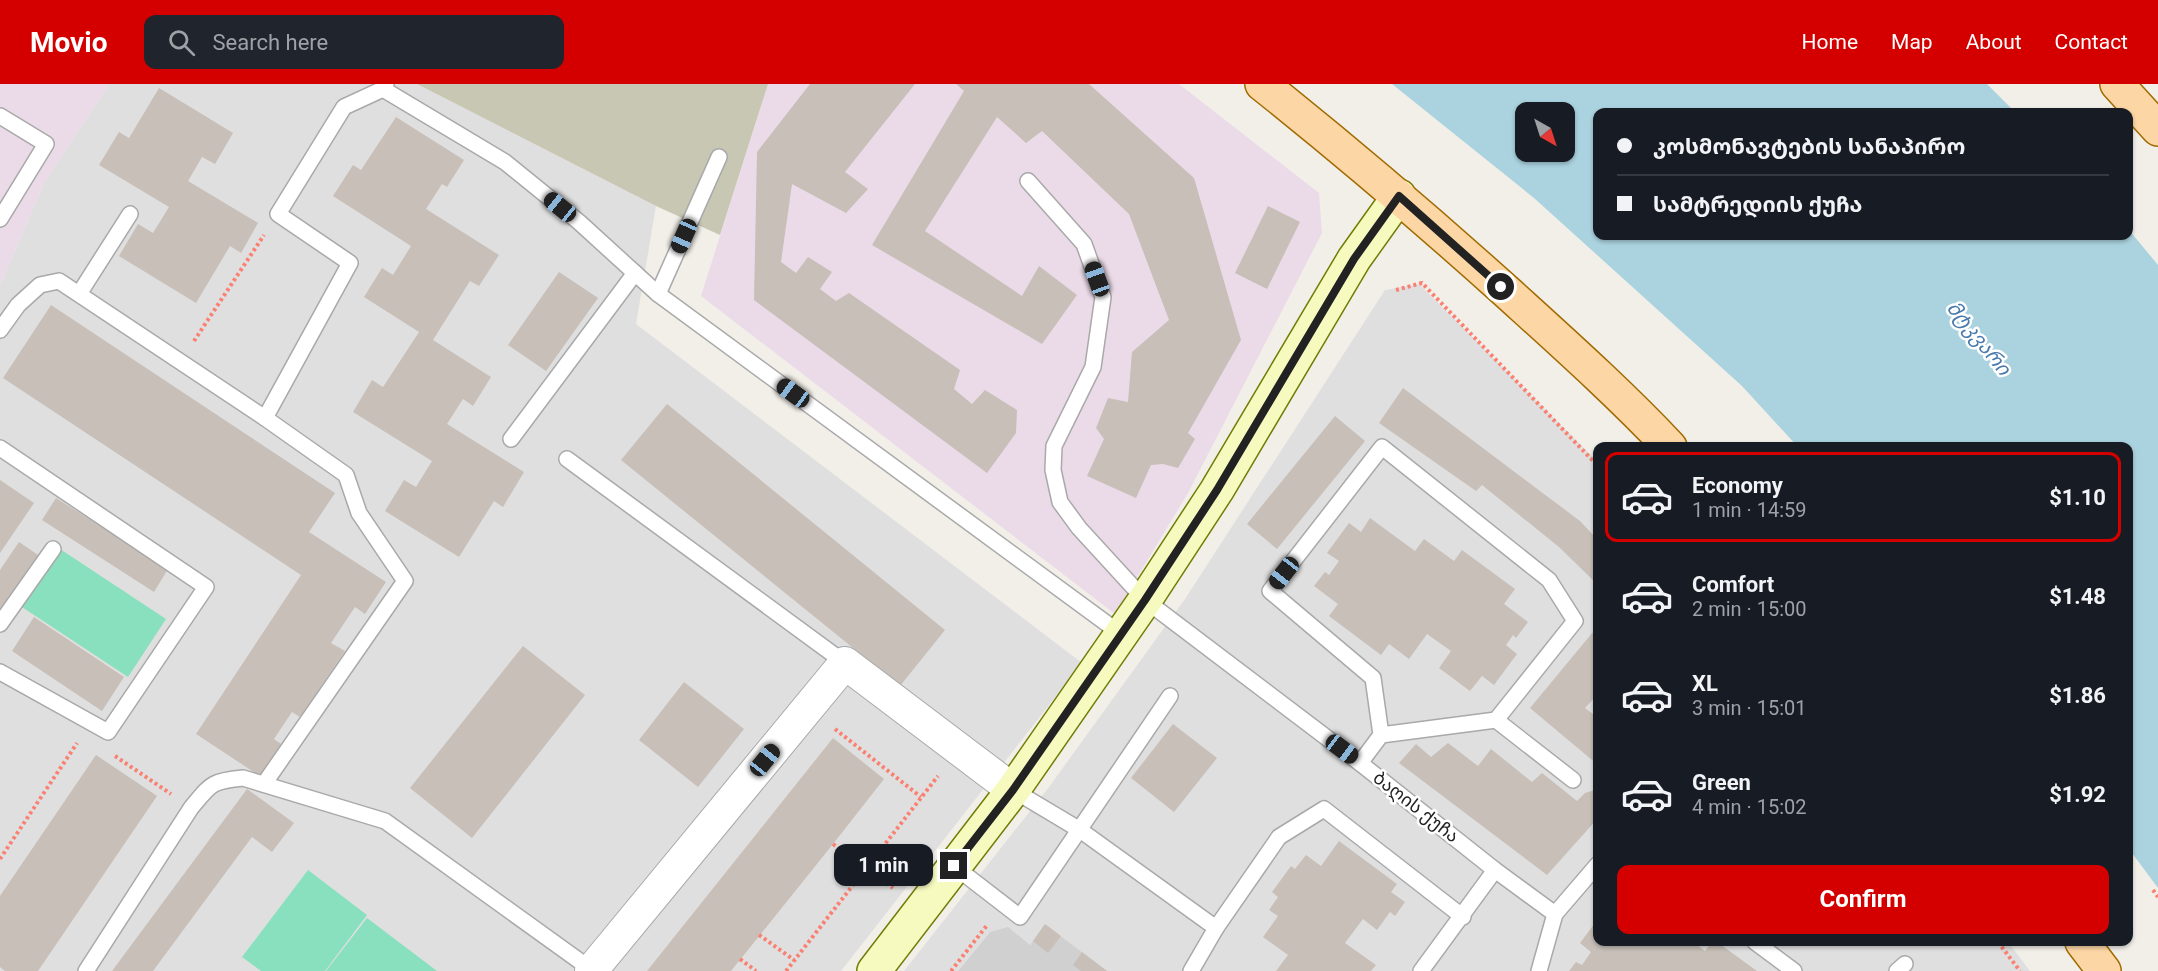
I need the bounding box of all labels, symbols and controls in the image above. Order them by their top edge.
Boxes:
search box [144,15,564,69]
text: Movio [30,26,108,59]
icon: search [165,26,198,59]
text: Search here [213,30,328,55]
text: Home [1802,30,1858,54]
text: Map [1891,30,1933,54]
text: About [1966,30,2022,54]
text: Contact [2055,30,2128,54]
north arrow [1515,102,1575,162]
map controls [1515,102,1575,162]
text: კოსმონავტების სანაპირო [1653,134,1965,159]
car [540,189,580,225]
text: სამტრედიის ქუჩა [1653,192,1862,217]
car [668,216,700,256]
car [1082,259,1112,299]
route start [1487,273,1514,300]
water label: მტკვარი [1942,296,2017,381]
car [773,375,813,411]
icon: car [1620,470,1674,524]
text: Economy [1692,473,1783,498]
text: $1.10 [2049,485,2106,510]
text: 1 min · 14:59 [1692,498,1807,522]
car [1266,553,1302,593]
icon: car [1620,569,1674,623]
text: Comfort [1692,572,1774,597]
text: $1.48 [2049,584,2106,609]
text: 2 min · 15:00 [1692,597,1807,621]
icon: car [1620,668,1674,722]
text: XL [1692,671,1718,696]
text: $1.86 [2049,683,2106,708]
text: 3 min · 15:01 [1692,696,1807,720]
car [1322,731,1362,767]
car [747,740,783,780]
street label: ბაღის ქუჩა [1369,767,1463,847]
icon: car [1620,767,1674,821]
text: Green [1692,770,1751,795]
text: $1.92 [2049,782,2106,807]
text: 4 min · 15:02 [1692,795,1807,819]
callout: 1 min [834,845,933,887]
route end [940,852,967,879]
text: 1 min [858,853,909,877]
button: Confirm [1617,865,2109,934]

